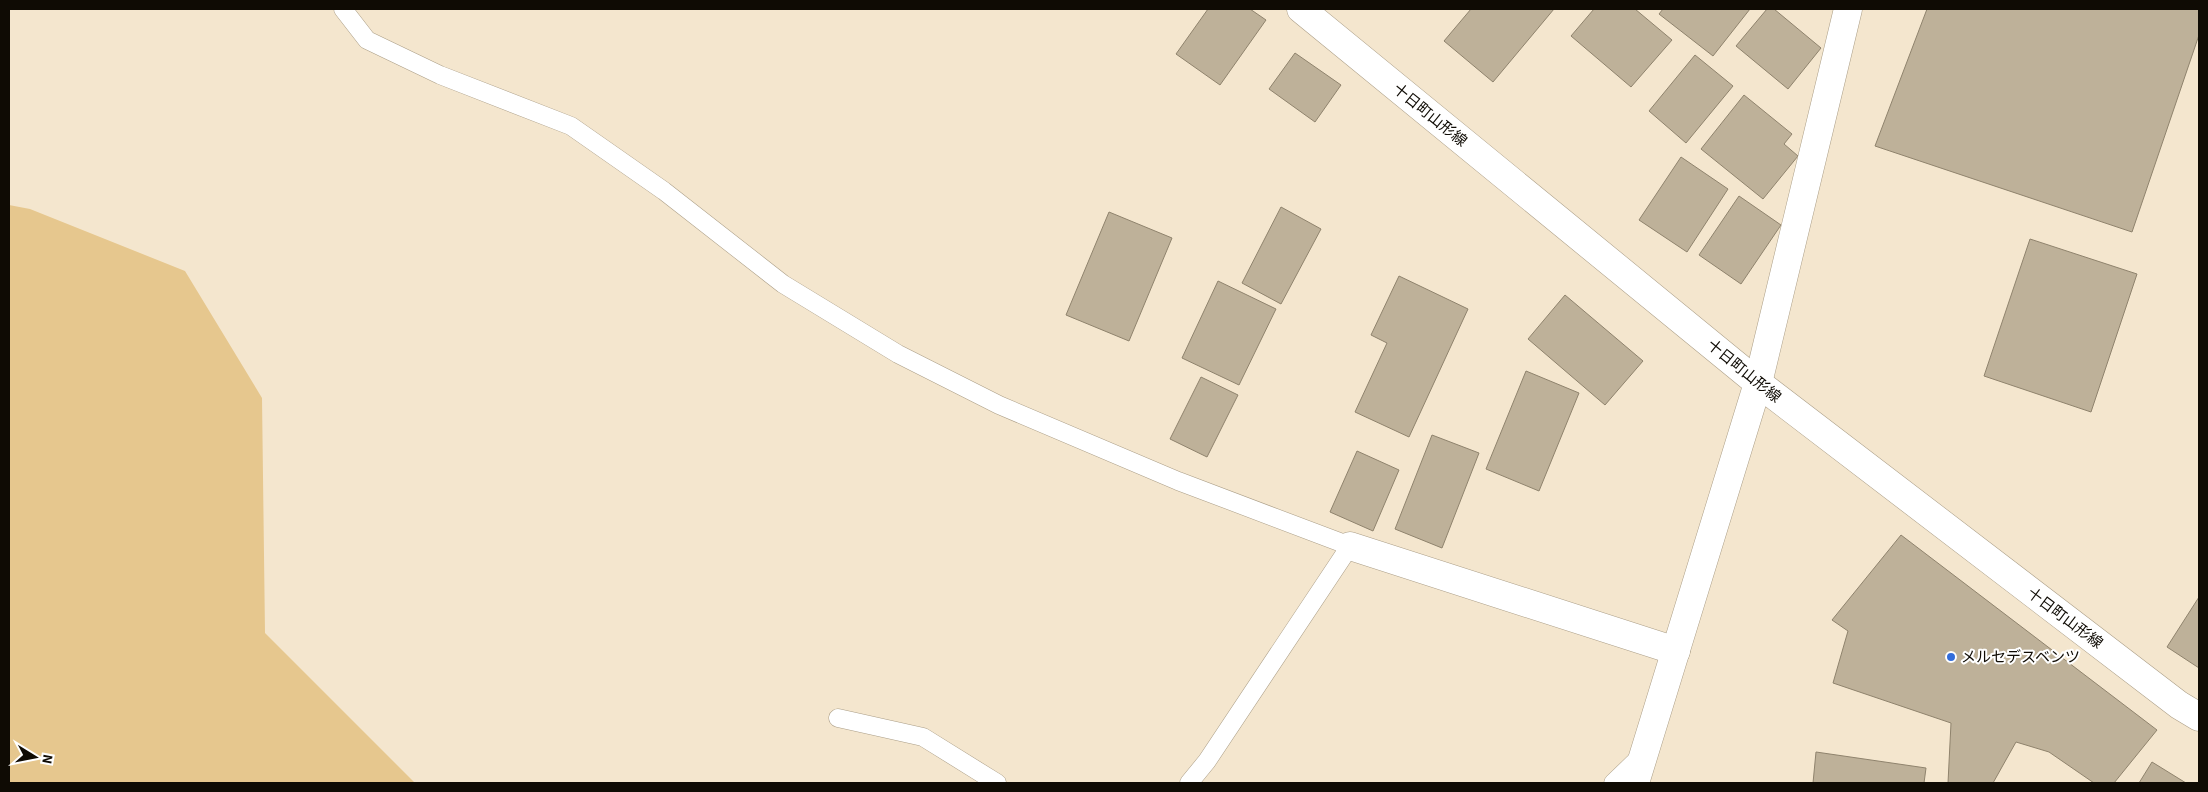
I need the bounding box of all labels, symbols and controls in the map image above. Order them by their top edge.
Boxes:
street label: 十日町山形線 [1388,79,1471,152]
street label: 十日町山形線 [1702,335,1785,408]
street label: 十日町山形線 [2022,583,2107,654]
place label: メルセデスベンツ [1961,647,2080,668]
marker: メルセデスベンツ [1945,651,1957,663]
north arrow [10,732,60,782]
text: N [36,753,57,765]

